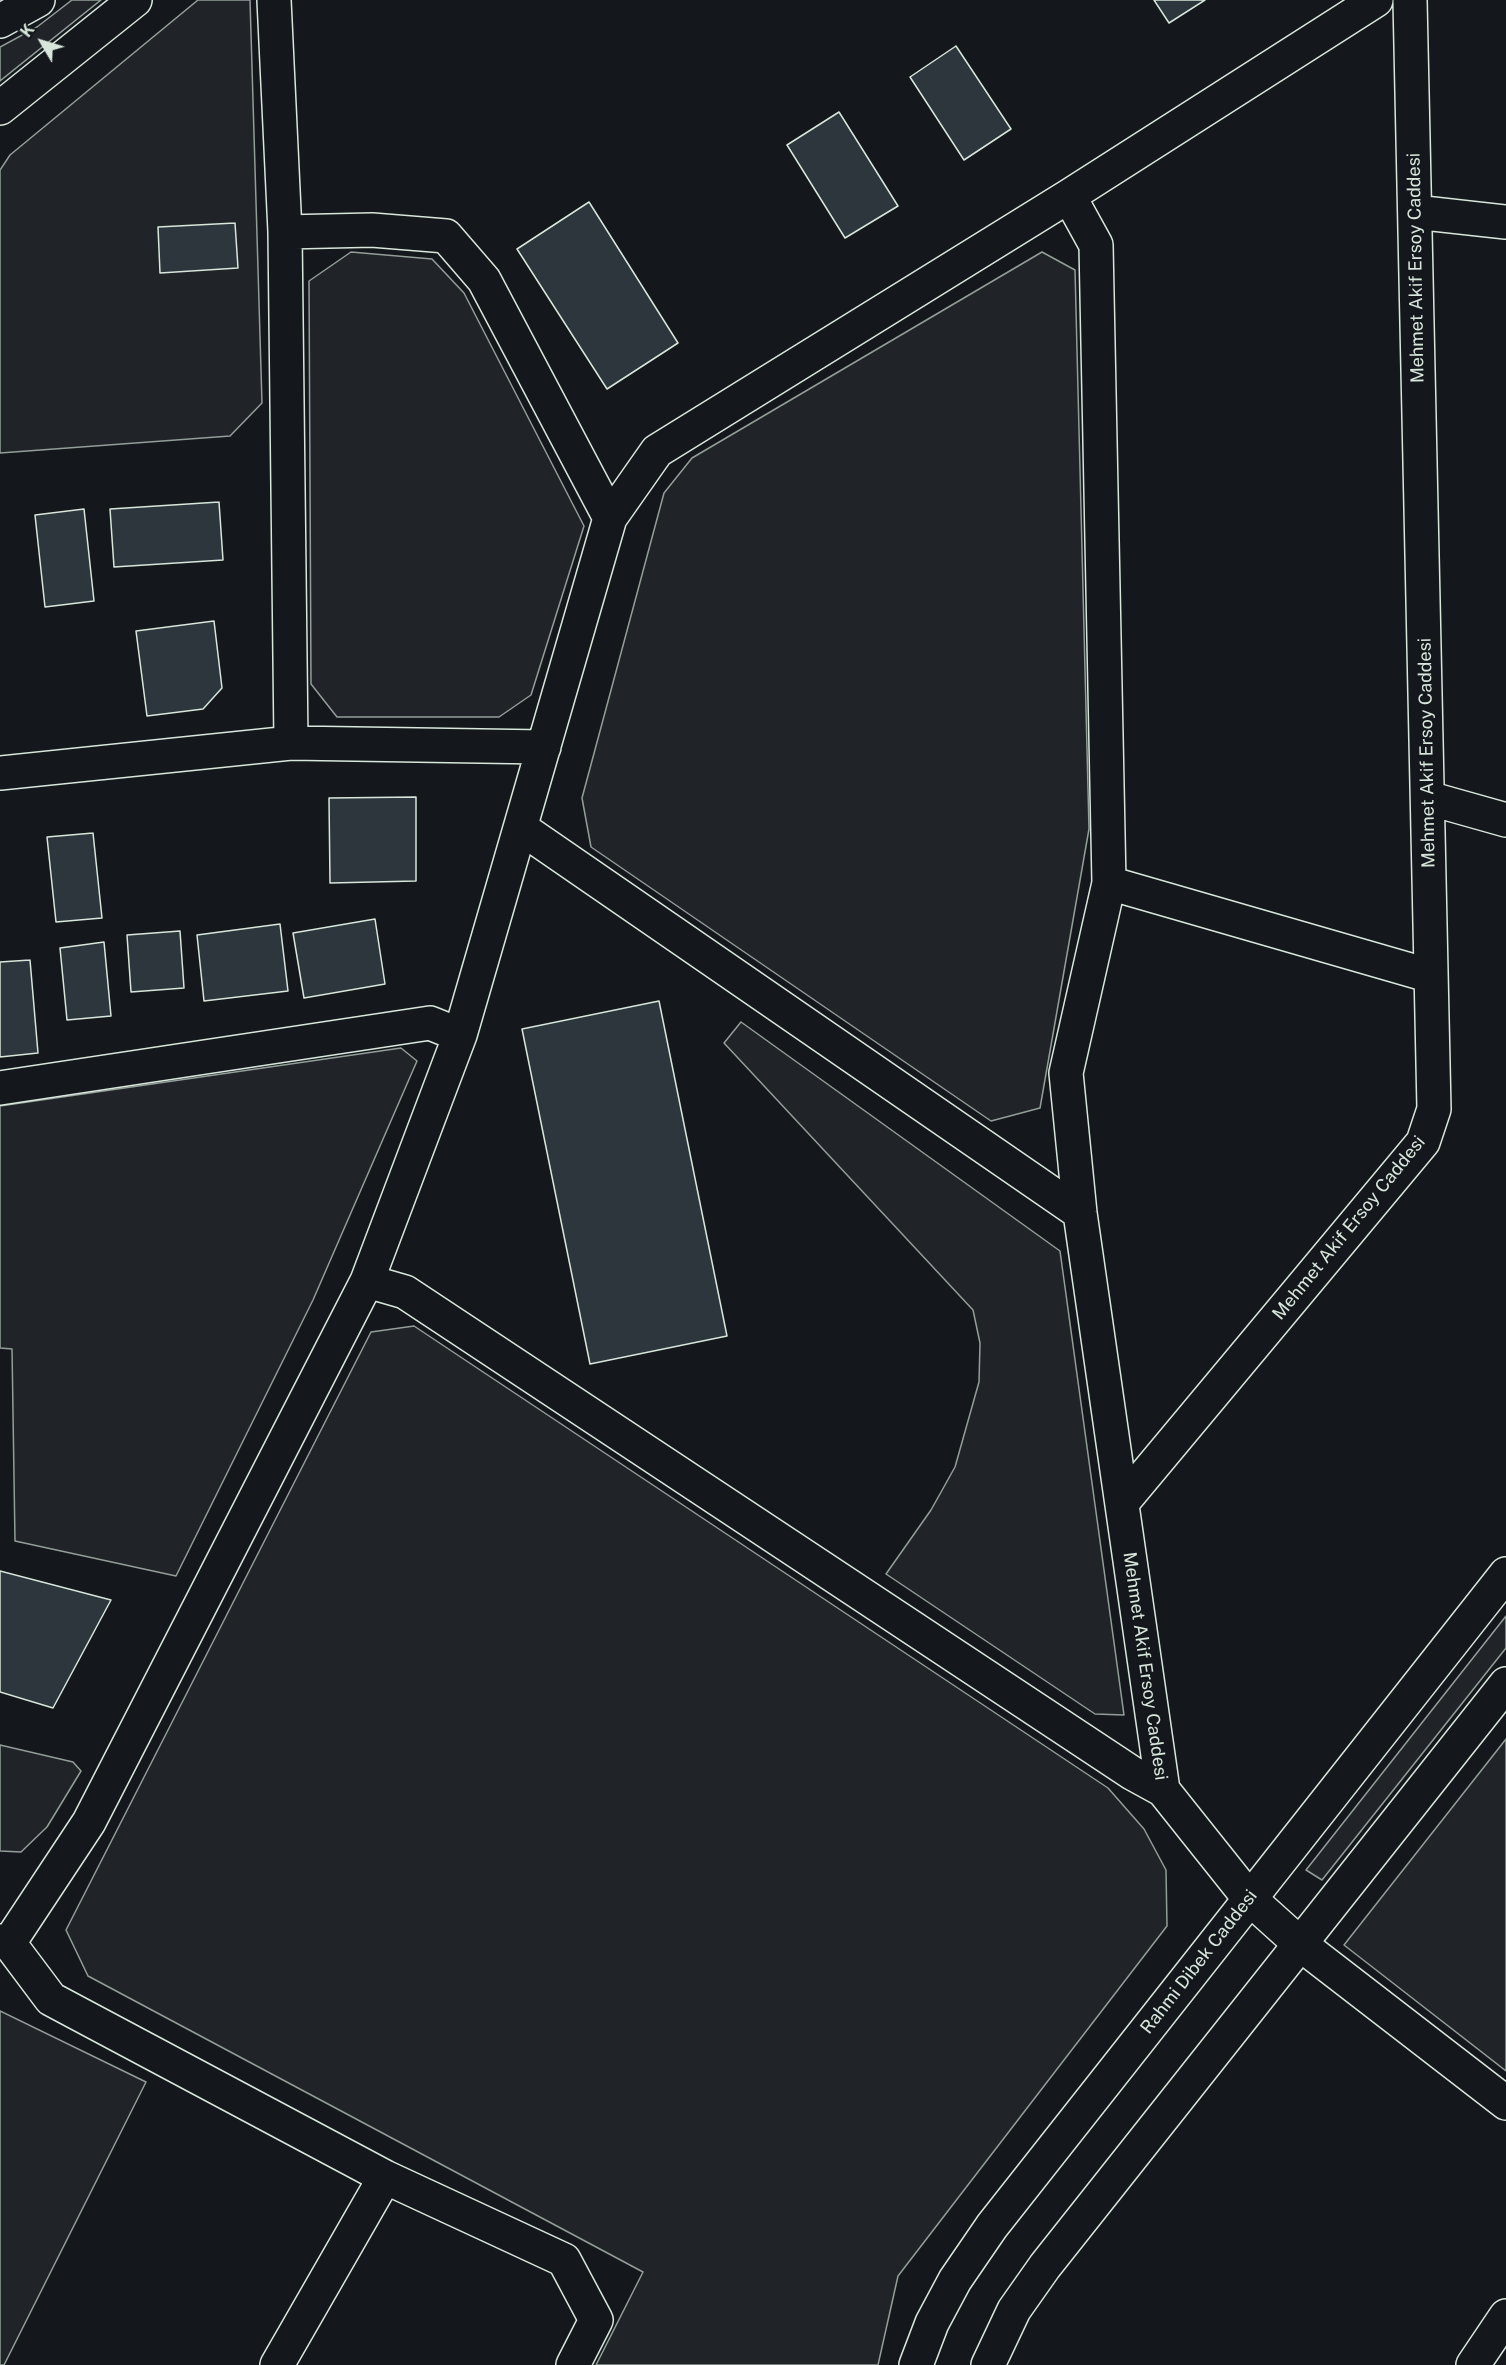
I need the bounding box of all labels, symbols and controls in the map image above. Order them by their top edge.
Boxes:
north arrow [12,12,72,72]
text: K [16,20,38,41]
street label: Mehmet Akif Ersoy Caddesi [1403,153,1429,383]
street label: Mehmet Akif Ersoy Caddesi [1414,638,1440,868]
street label: Mehmet Akif Ersoy Caddesi [1268,1132,1430,1324]
street label: Mehmet Akif Ersoy Caddesi [1118,1550,1172,1782]
street label: Rahmi Dibek Caddesi [1136,1886,1262,2038]

